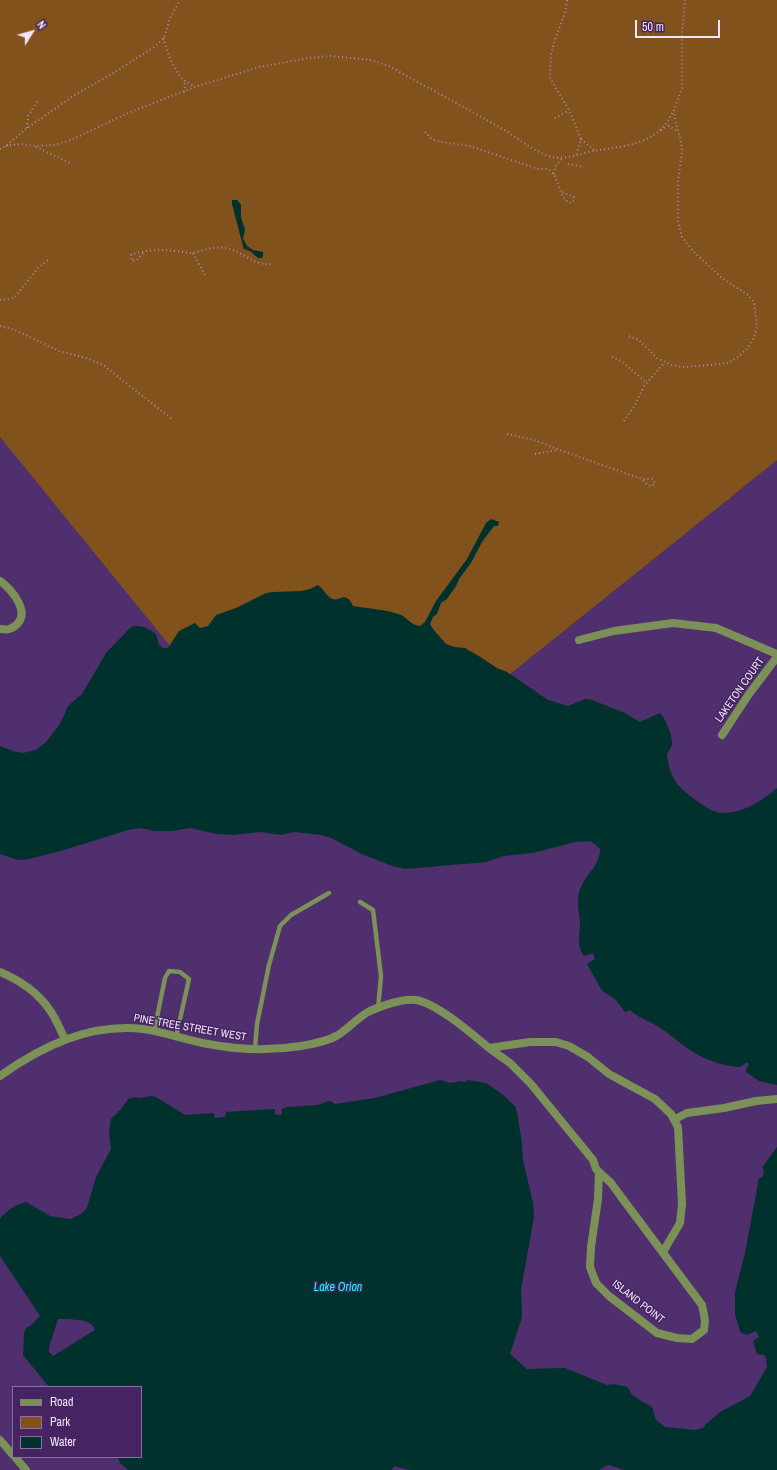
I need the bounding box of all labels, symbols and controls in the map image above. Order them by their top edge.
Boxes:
north arrow [12,12,52,52]
scale bar [637,12,722,38]
text: N [34,18,49,32]
text: 50 m [642,19,664,35]
street label: LAKETON COURT [713,655,767,725]
street label: PINE TREE STREET WEST [133,1012,247,1044]
street label: ISLAND POINT [609,1278,667,1326]
water label: Lake Orion [314,1281,362,1295]
legend [12,1386,142,1458]
text: Road [50,1394,74,1410]
text: Park [50,1414,70,1430]
text: Water [50,1434,76,1450]

